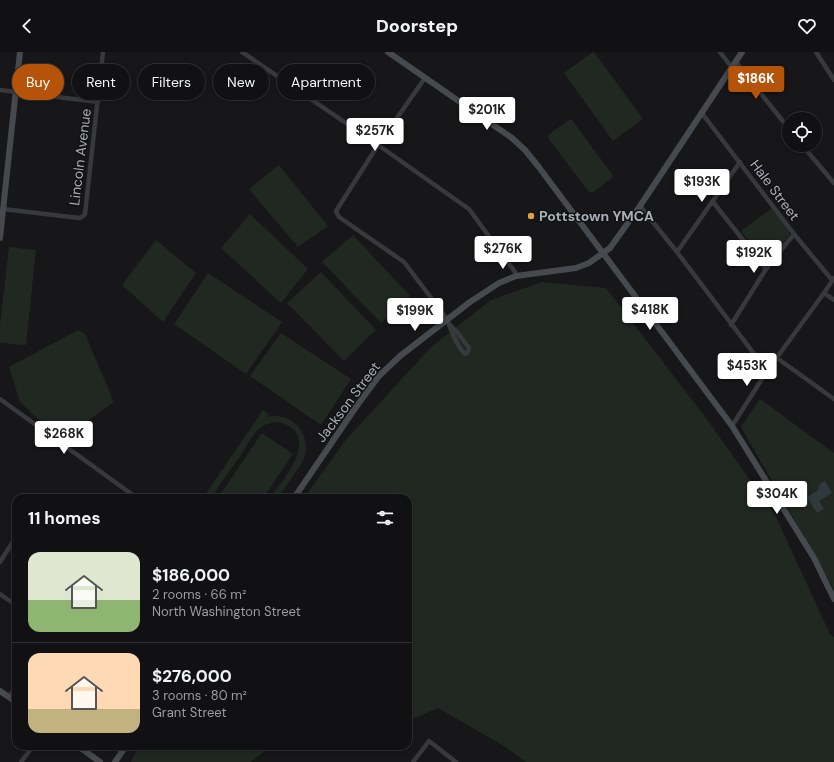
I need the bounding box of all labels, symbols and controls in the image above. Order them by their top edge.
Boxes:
text: Doorstep [376,14,458,38]
icon: back [16,15,38,37]
icon: heart [796,15,818,37]
chip: Buy [12,64,64,100]
chip: Rent [72,64,130,100]
chip: Filters [138,64,205,100]
chip: New [213,64,269,100]
chip: Apartment [277,64,375,100]
pin: $186K [728,66,784,100]
text: $186K [737,70,775,87]
pin: $201K [459,97,515,131]
text: $201K [468,101,506,118]
street label: Lincoln Avenue [65,107,95,207]
map controls [782,112,822,152]
button: locate [782,112,822,152]
pin: $257K [347,118,403,152]
text: $257K [356,122,394,139]
street label: Hale Street [746,156,804,224]
pin: $193K [674,169,730,203]
text: $193K [683,173,721,190]
place label: Pottstown YMCA [539,207,654,225]
marker: Pottstown YMCA [526,211,536,221]
pin: $276K [475,236,531,270]
text: $276K [484,240,522,257]
pin: $192K [726,240,782,274]
text: $192K [736,244,772,261]
pin: $418K [622,297,678,331]
pin: $199K [387,298,443,332]
text: $418K [631,301,669,318]
text: $199K [396,302,434,319]
pin: $453K [719,353,775,387]
text: $453K [727,357,767,374]
street label: Jackson Street [312,358,384,446]
pin: $268K [36,421,92,455]
text: $268K [44,425,84,442]
pin: $304K [749,481,805,515]
text: $304K [756,485,798,502]
text: 11 homes [28,507,101,529]
icon: filters [374,507,396,529]
text: $186,000 [152,564,230,586]
icon: home [60,568,108,616]
text: 2 rooms · 66 m² [152,586,246,603]
text: North Washington Street [152,603,301,620]
text: $276,000 [152,665,232,687]
icon: home [60,669,108,717]
text: 3 rooms · 80 m² [152,687,247,704]
text: Grant Street [152,704,227,721]

